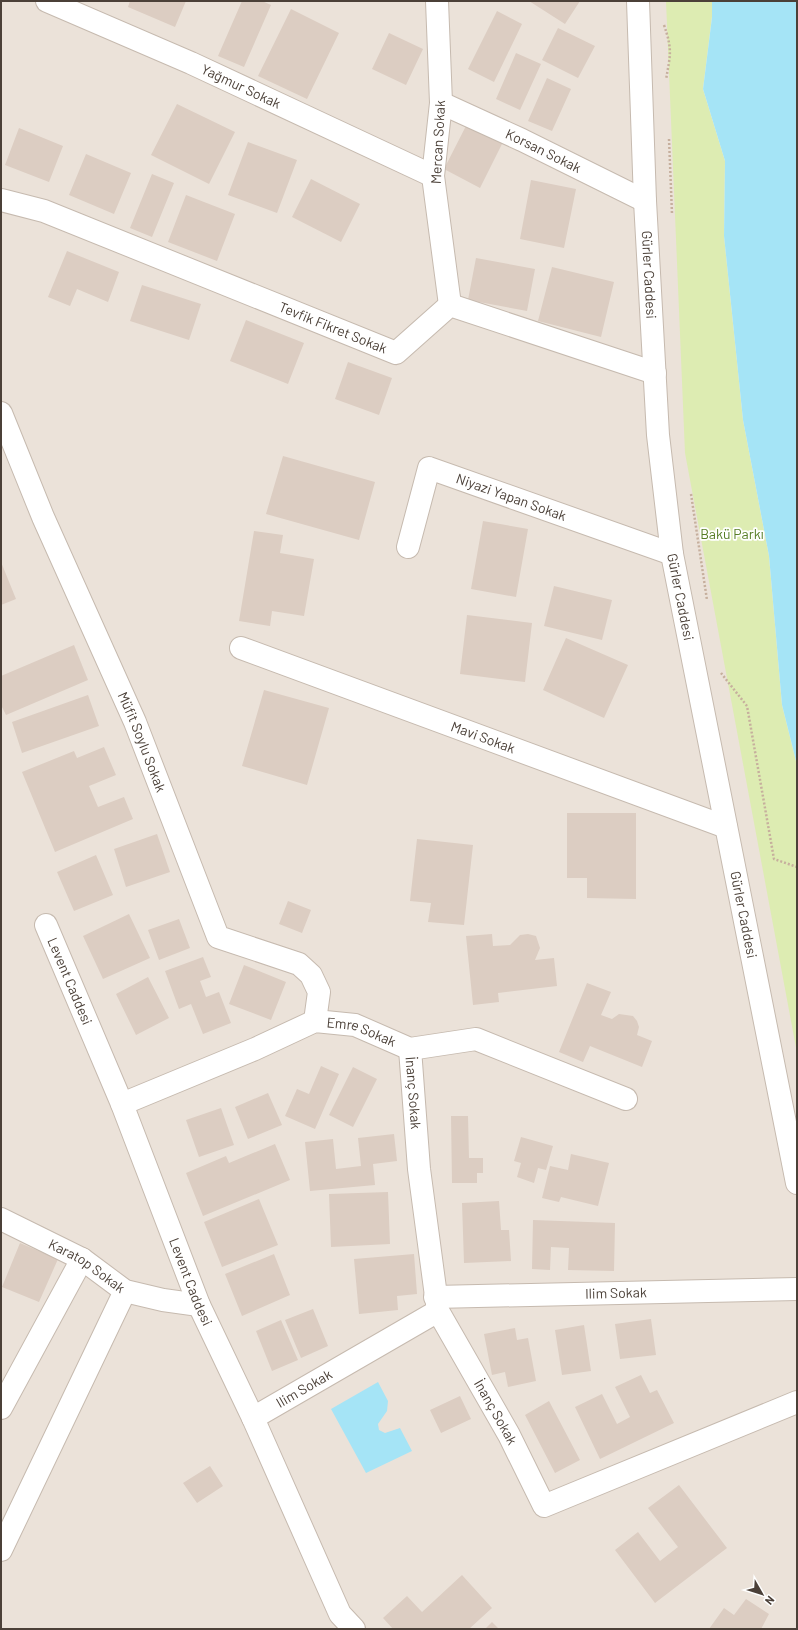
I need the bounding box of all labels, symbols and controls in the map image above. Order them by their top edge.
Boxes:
street label: Yağmur Sokak [199,60,284,112]
street label: Mercan Sokak [427,100,448,184]
street label: Korsan Sokak [503,125,584,176]
street label: Gürler Caddesi [639,230,661,319]
street label: Tevfik Fikret Sokak [277,298,390,357]
street label: Niyazi Yapan Sokak [454,469,569,524]
park label: Bakü Parkı [700,525,764,542]
street label: Gürler Caddesi [664,552,698,642]
street label: Müfit Soylu Sokak [115,689,170,794]
street label: Mavi Sokak [449,717,518,756]
street label: Gürler Caddesi [727,870,761,960]
street label: Levent Caddesi [44,935,96,1027]
street label: Emre Sokak [326,1013,399,1050]
street label: İnanç Sokak [403,1056,425,1130]
street label: Karatop Sokak [46,1235,129,1296]
street label: Levent Caddesi [166,1235,217,1328]
street label: Ilim Sokak [585,1283,647,1302]
street label: Ilim Sokak [273,1365,335,1411]
street label: İnanç Sokak [471,1376,521,1447]
north arrow [742,1574,782,1614]
text: N [763,1594,778,1608]

